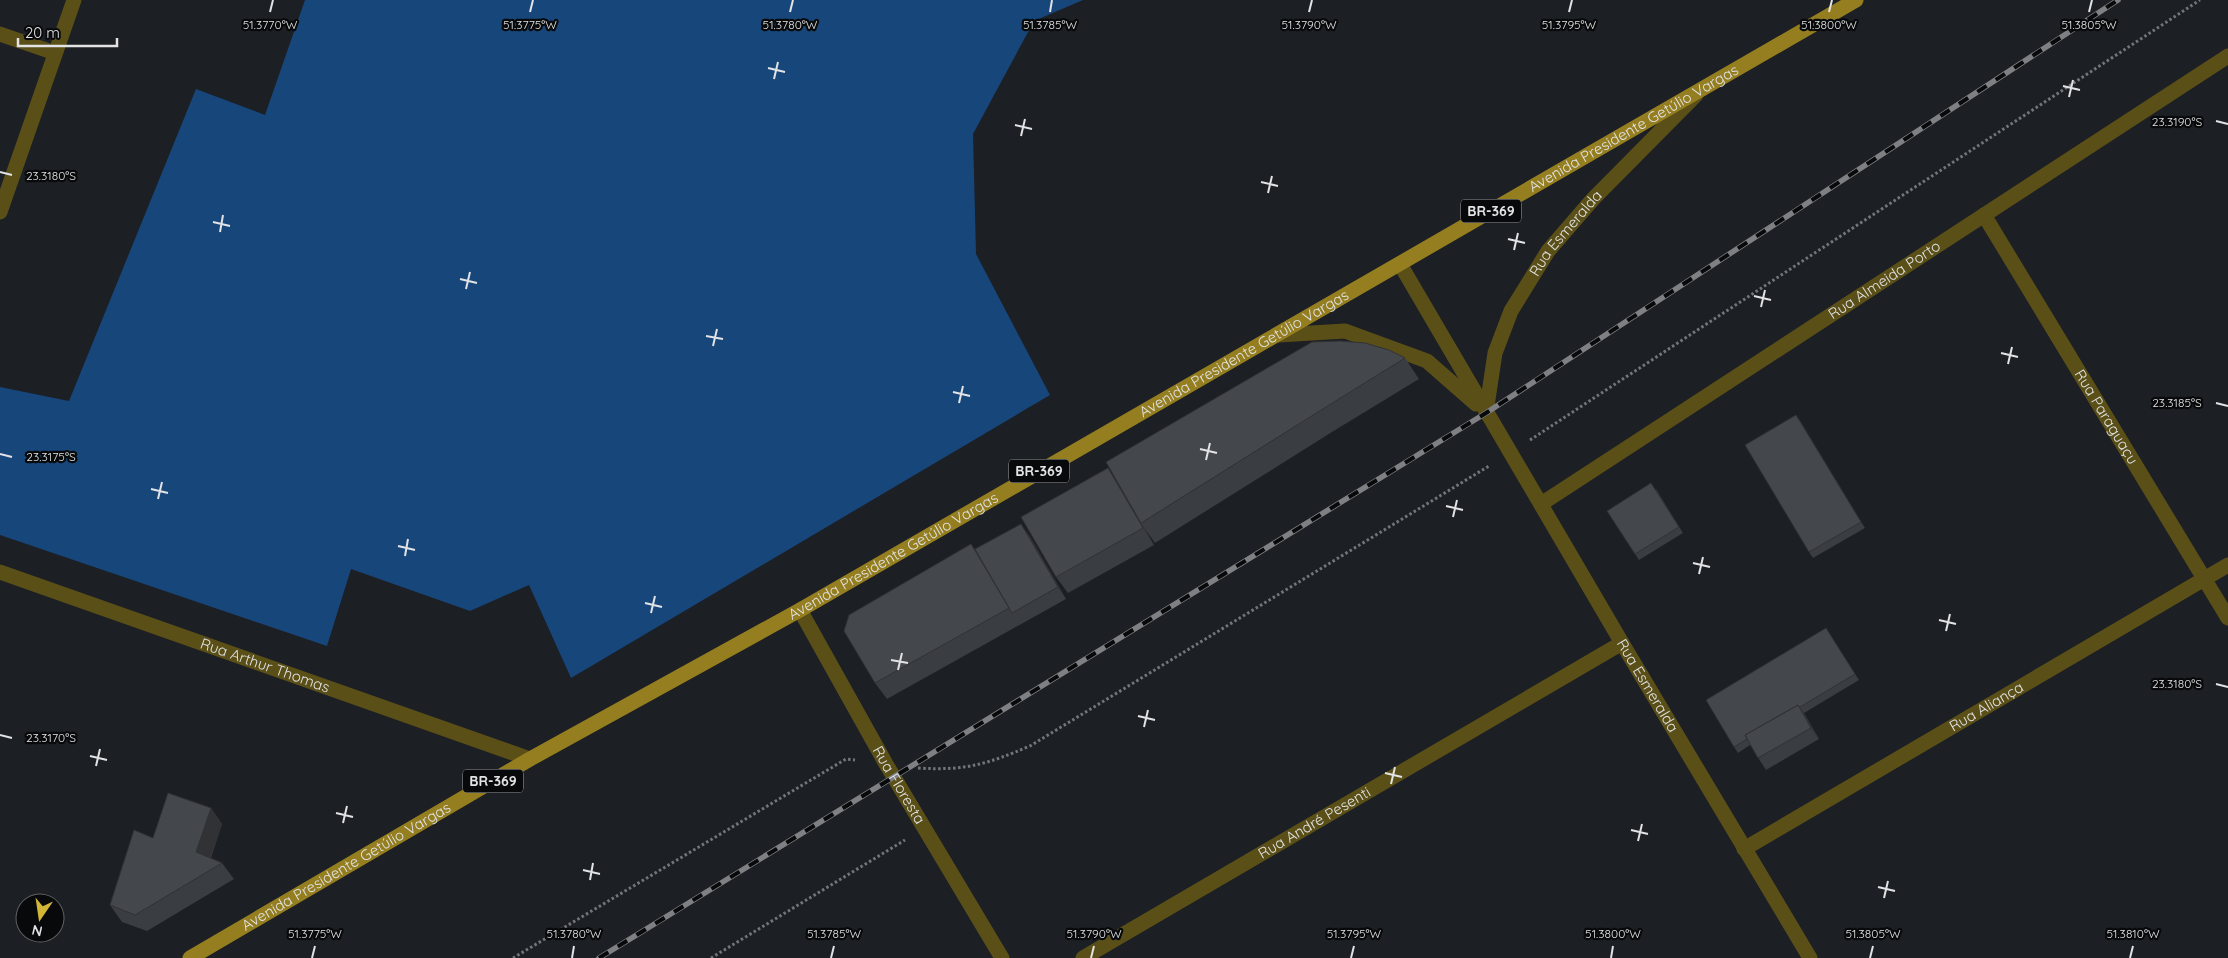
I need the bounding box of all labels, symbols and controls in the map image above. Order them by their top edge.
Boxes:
scale bar [18,15,116,47]
text: 51.3770°W [243,17,298,32]
text: 51.3775°W [503,17,557,32]
text: 51.3780°W [763,17,818,32]
text: 51.3785°W [1023,17,1077,32]
text: 51.3790°W [1281,17,1337,32]
text: 51.3795°W [1542,17,1597,32]
text: 51.3800°W [1801,17,1857,32]
text: 51.3805°W [2061,17,2117,32]
text: 20 m [25,23,60,42]
street label: Avenida Presidente Getúlio Vargas [1525,60,1742,196]
text: 23.3190°S [2152,114,2202,129]
text: 23.3180°S [26,168,76,183]
street label: Rua Esmeralda [1525,186,1606,279]
road number: BR-369 [1461,200,1521,222]
street label: Rua Almeida Porto [1824,236,1944,323]
street label: Avenida Presidente Getúlio Vargas [1135,285,1352,421]
street label: Rua Paraguaçu [2071,366,2143,468]
text: 23.3185°S [2152,395,2202,410]
text: 23.3175°S [26,449,76,464]
road number: BR-369 [1009,460,1069,482]
street label: Avenida Presidente Getúlio Vargas [785,488,1001,624]
street label: Rua Arthur Thomas [198,633,332,697]
street label: Rua Esmeralda [1613,635,1683,736]
text: 23.3180°S [2152,676,2202,691]
street label: Rua Aliança [1946,677,2027,735]
text: 23.3170°S [26,730,76,745]
street label: Rua Floresta [869,742,930,827]
road number: BR-369 [463,769,523,792]
street label: Rua André Pesenti [1255,782,1374,863]
street label: Avenida Presidente Getúlio Vargas [238,798,454,935]
north arrow [15,893,65,943]
text: N [30,921,44,941]
text: 51.3775°W [288,926,342,941]
text: 51.3780°W [547,926,602,941]
text: 51.3785°W [807,926,861,941]
text: 51.3790°W [1066,926,1122,941]
text: 51.3795°W [1327,926,1382,941]
text: 51.3800°W [1585,926,1641,941]
text: 51.3805°W [1845,926,1901,941]
text: 51.3810°W [2106,926,2160,941]

